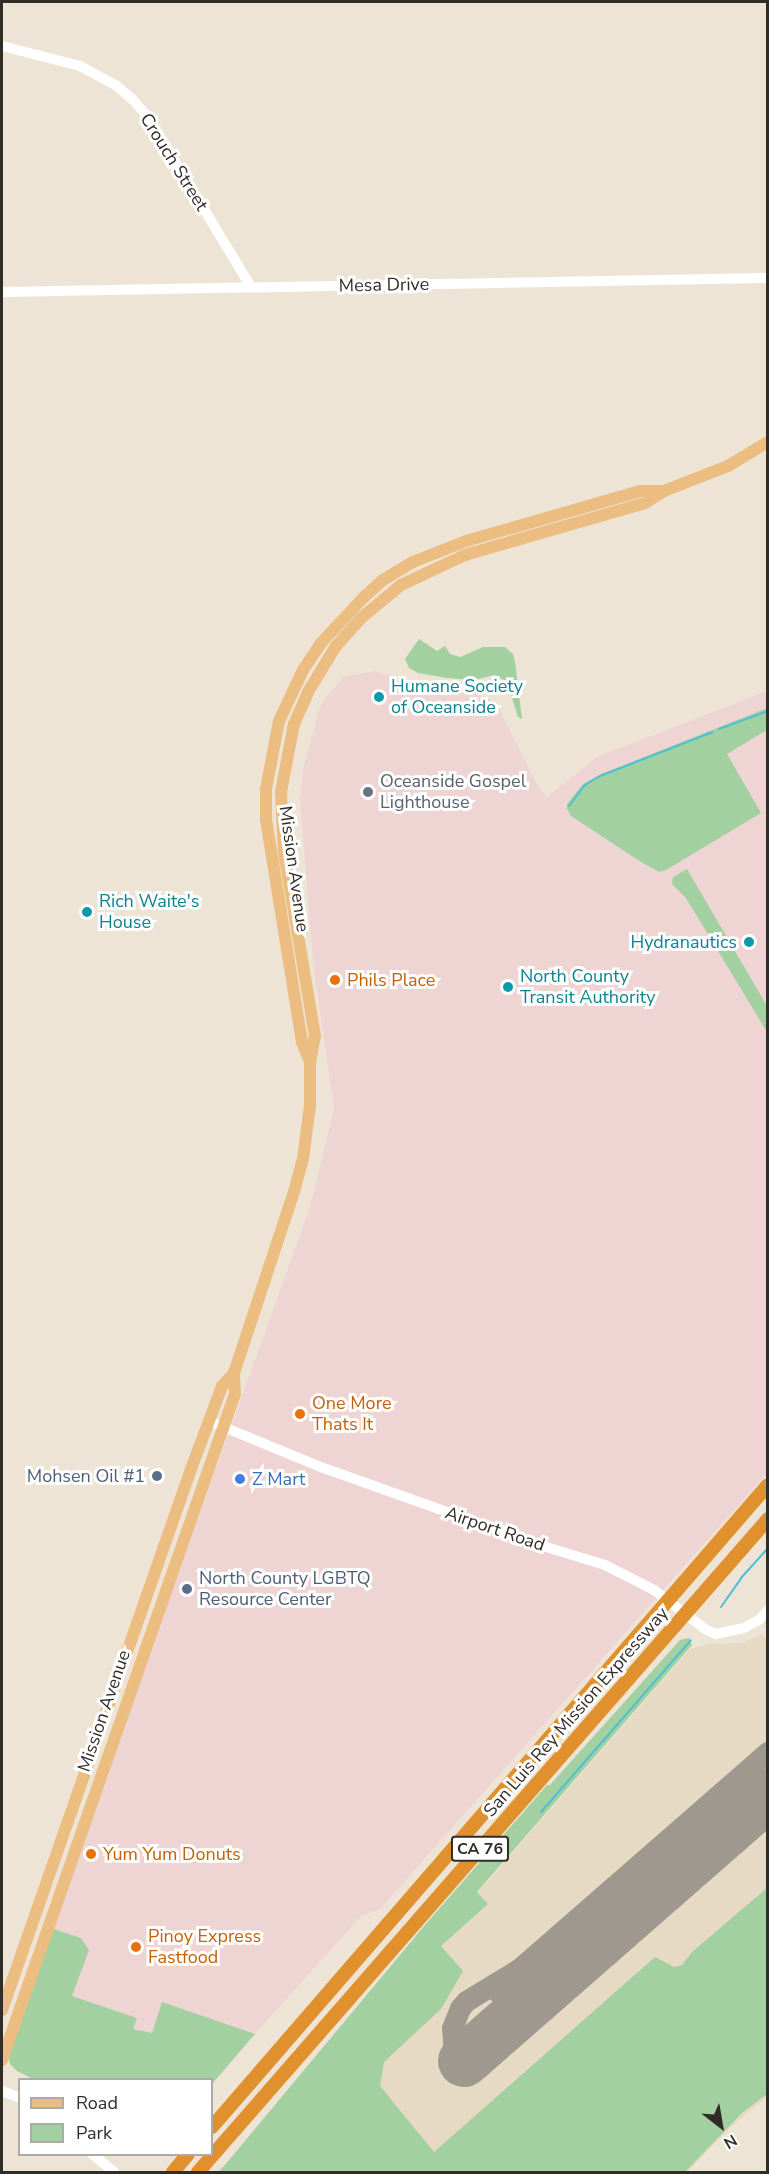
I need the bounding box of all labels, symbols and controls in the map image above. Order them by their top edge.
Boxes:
street label: Crouch Street [135,109,213,215]
street label: Mesa Drive [339,273,429,297]
place label: Humane Society of Oceanside [391,676,523,718]
marker: Humane Society of Oceanside [372,690,386,704]
place label: Oceanside Gospel Lighthouse [380,771,526,814]
marker: Oceanside Gospel Lighthouse [361,785,375,799]
street label: Mission Avenue [274,805,314,933]
place label: Rich Waite's House [99,891,199,934]
marker: Rich Waite's House [80,905,94,919]
place label: Hydranautics [630,931,737,953]
marker: Hydranautics [742,935,756,949]
place label: North County Transit Authority [520,966,655,1008]
place label: Phils Place [347,969,435,991]
marker: Phils Place [328,973,342,987]
marker: North County Transit Authority [501,980,515,994]
place label: One More Thats It [312,1393,392,1436]
marker: One More Thats It [293,1407,307,1421]
place label: Mohsen Oil #1 [27,1465,145,1487]
place label: Z Mart [252,1468,305,1490]
marker: Mohsen Oil #1 [150,1469,164,1483]
marker: Z Mart [233,1472,247,1486]
street label: Airport Road [442,1502,548,1556]
place label: North County LGBTQ Resource Center [199,1568,371,1610]
marker: North County LGBTQ Resource Center [180,1582,194,1596]
street label: San Luis Rey Mission Expressway [479,1603,673,1821]
street label: Mission Avenue [73,1647,135,1775]
road number: CA 76 [450,1836,510,1862]
place label: Yum Yum Donuts [103,1843,241,1865]
marker: Yum Yum Donuts [84,1847,98,1861]
place label: Pinoy Express Fastfood [148,1926,261,1968]
marker: Pinoy Express Fastfood [129,1940,143,1954]
legend [18,2078,213,2156]
text: Road [76,2091,118,2115]
north arrow [691,2096,751,2156]
text: Park [76,2121,112,2145]
text: N [719,2129,741,2154]

